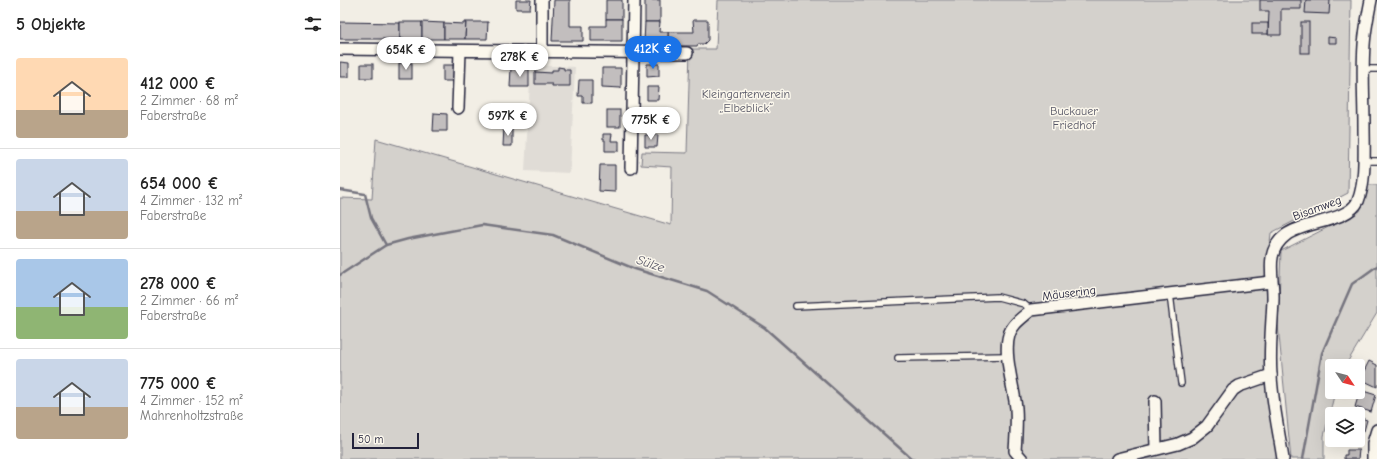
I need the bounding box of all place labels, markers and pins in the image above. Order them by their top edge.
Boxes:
pin: 412K € [620,36,686,70]
pin: 654K € [373,37,439,71]
pin: 278K € [487,44,553,78]
pin: 597K € [475,103,541,137]
pin: 775K € [618,107,684,141]

